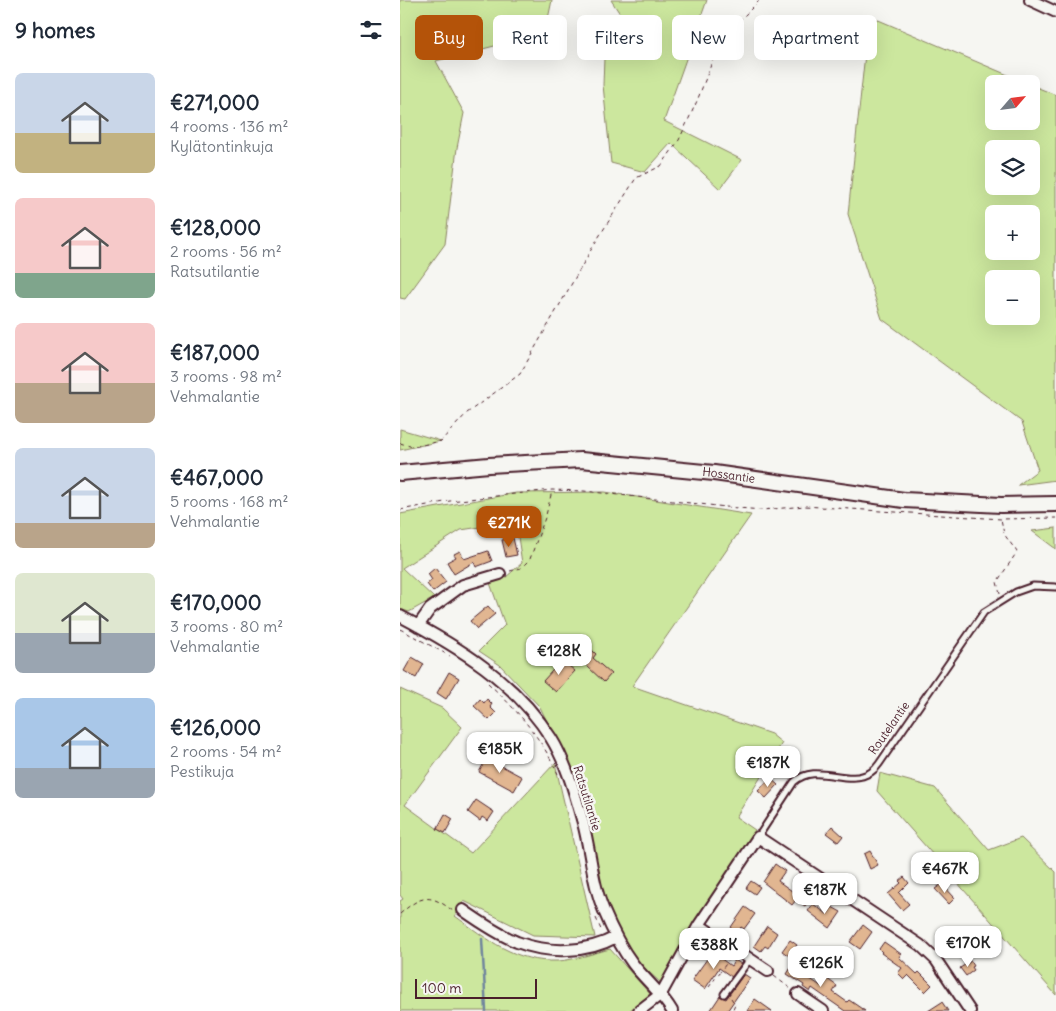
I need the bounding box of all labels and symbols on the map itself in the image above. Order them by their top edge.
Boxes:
north arrow [985,75,1040,130]
street label: Hossantie [702,464,756,486]
pin: €271K [474,506,544,548]
pin: €128K [524,634,594,676]
street label: Routelantie [865,698,912,757]
pin: €185K [465,732,535,774]
pin: €187K [733,746,803,788]
street label: Ratsutilantie [570,764,604,832]
pin: €467K [910,852,980,894]
pin: €187K [790,872,860,915]
pin: €170K [933,926,1003,968]
pin: €388K [679,928,749,970]
pin: €126K [786,946,856,988]
scale bar [415,976,538,999]

